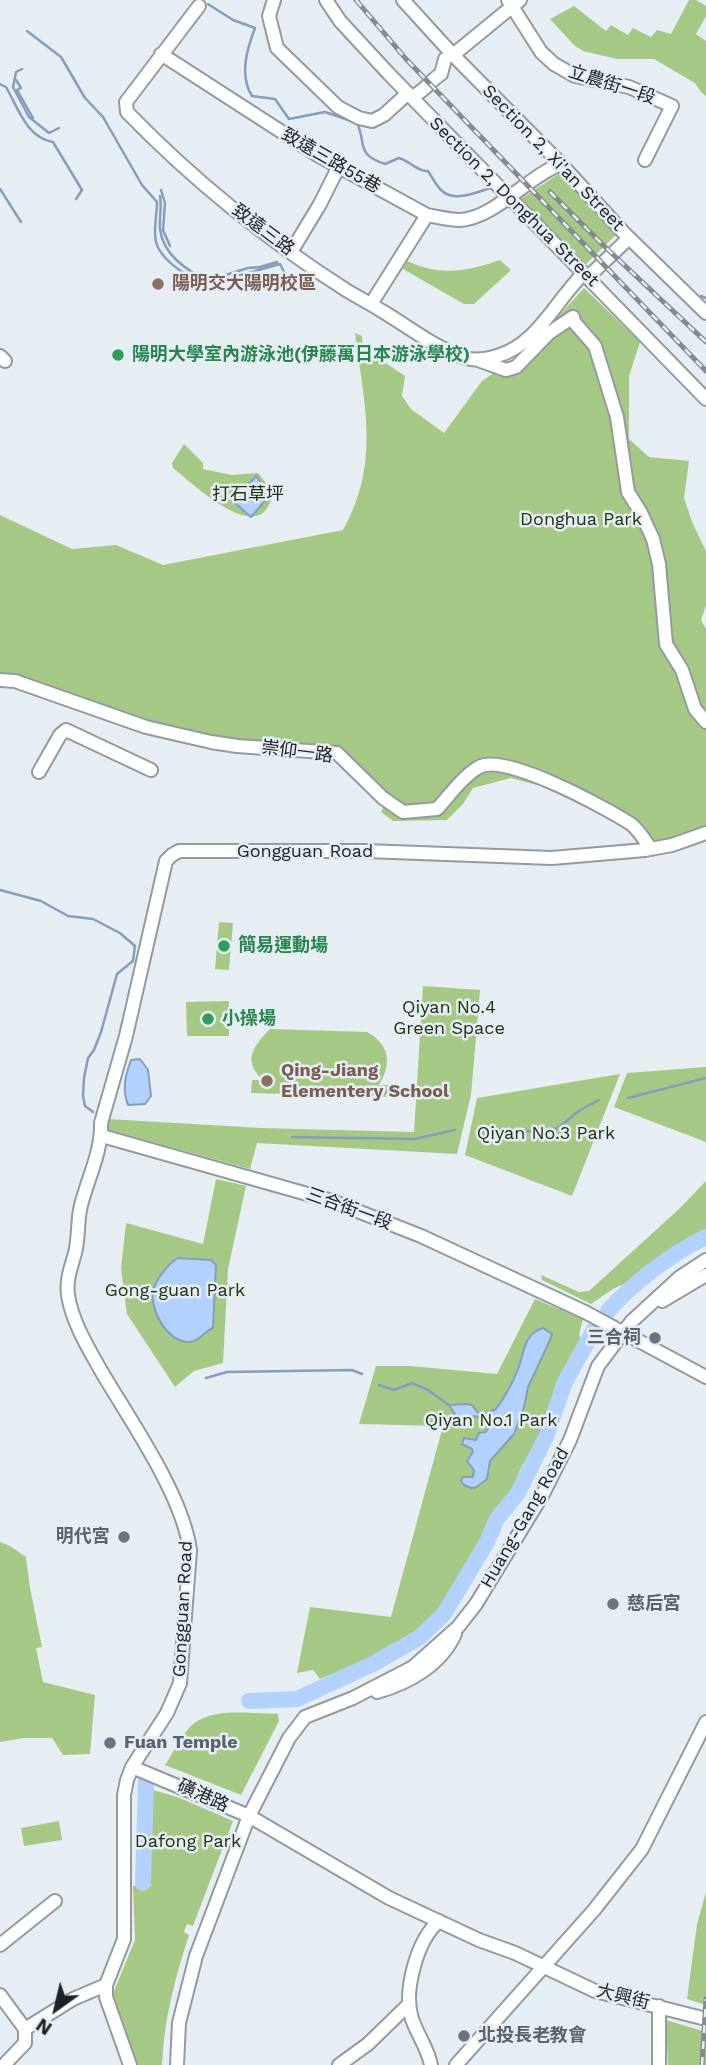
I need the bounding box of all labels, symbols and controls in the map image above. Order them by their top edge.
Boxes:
street label: 立農街一段 [566,61,658,109]
street label: Section 2, Xi'an Street [477,80,629,236]
street label: Section 2, Donghua Street [425,113,603,291]
street label: 致遠三路55巷 [278,124,384,198]
street label: 致遠三路 [228,200,298,260]
place label: 陽明交大陽明校區 [172,273,316,295]
marker: 陽明交大陽明校區 [150,276,166,292]
place label: 陽明大學室內游泳池(伊藤萬日本游泳學校) [132,344,470,366]
marker: 陽明大學室內游泳池(伊藤萬日本游泳學校) [110,347,126,363]
park label: 打石草坪 [212,484,284,506]
park label: Donghua Park [520,509,642,531]
street label: 崇仰一路 [260,737,334,767]
street label: Gongguan Road [237,841,373,863]
place label: 簡易運動場 [238,935,328,957]
marker: 簡易運動場 [216,938,232,954]
park label: Qiyan No.4 Green Space [393,997,505,1040]
place label: 小操場 [222,1008,276,1030]
marker: 小操場 [200,1011,216,1027]
place label: Qing-Jiang Elementery School [281,1060,449,1102]
marker: Qing-Jiang Elementery School [259,1073,275,1089]
park label: Qiyan No.3 Park [477,1123,615,1145]
street label: 三合街一段 [303,1183,395,1235]
park label: Gong-guan Park [105,1280,245,1302]
place label: 三合祠 [587,1327,641,1349]
marker: 三合祠 [647,1330,663,1346]
park label: Qiyan No.1 Park [425,1410,557,1432]
street label: Huang-Gang Road [476,1444,574,1592]
place label: 明代宮 [56,1526,110,1548]
marker: 明代宮 [116,1529,132,1545]
street label: Gongguan Road [169,1540,197,1678]
place label: 慈后宮 [627,1593,681,1615]
marker: 慈后宮 [605,1596,621,1612]
place label: Fuan Temple [124,1732,238,1754]
marker: Fuan Temple [102,1735,118,1751]
street label: 磺港路 [174,1775,232,1817]
park label: Dafong Park [135,1831,241,1853]
north arrow [21,1974,91,2044]
street label: 大興街 [594,1980,652,2014]
text: N [32,2013,56,2040]
place label: 北投長老教會 [478,2025,586,2047]
marker: 北投長老教會 [456,2028,472,2044]

